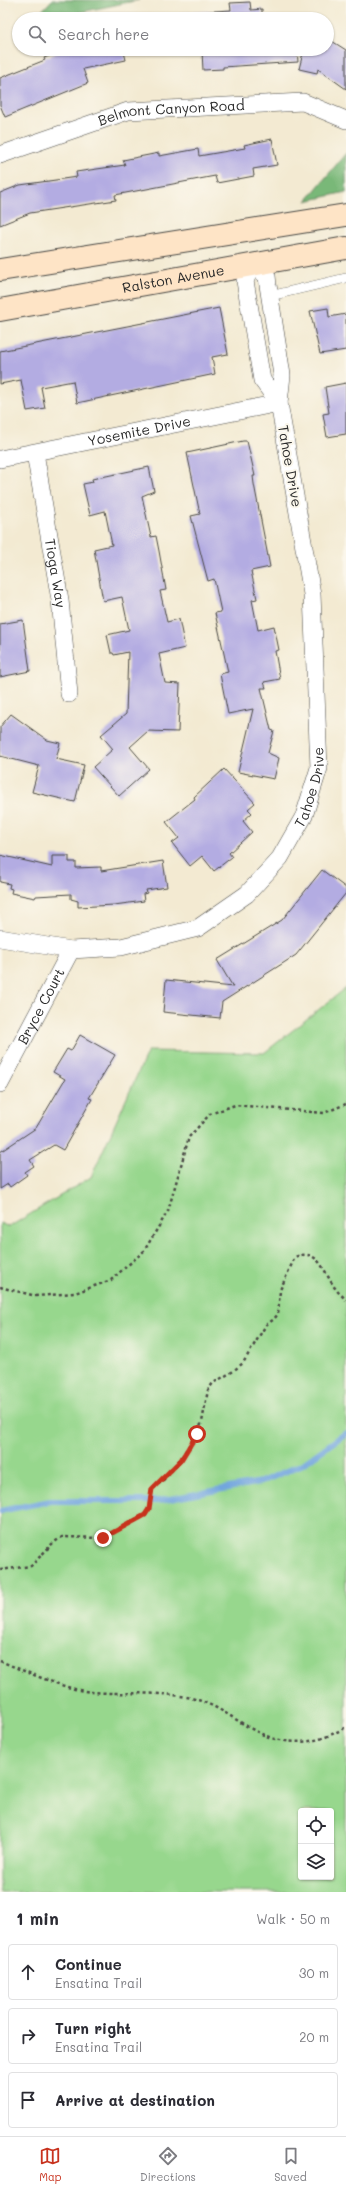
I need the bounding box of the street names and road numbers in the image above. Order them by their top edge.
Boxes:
street label: Belmont Canyon Road [95,95,245,130]
street label: Ralston Avenue [121,260,226,297]
street label: Yosemite Drive [86,411,192,450]
street label: Tahoe Drive [274,423,307,508]
street label: Tioga Way [41,537,71,609]
street label: Tahoe Drive [289,747,328,831]
street label: Bryce Court [13,965,69,1047]

